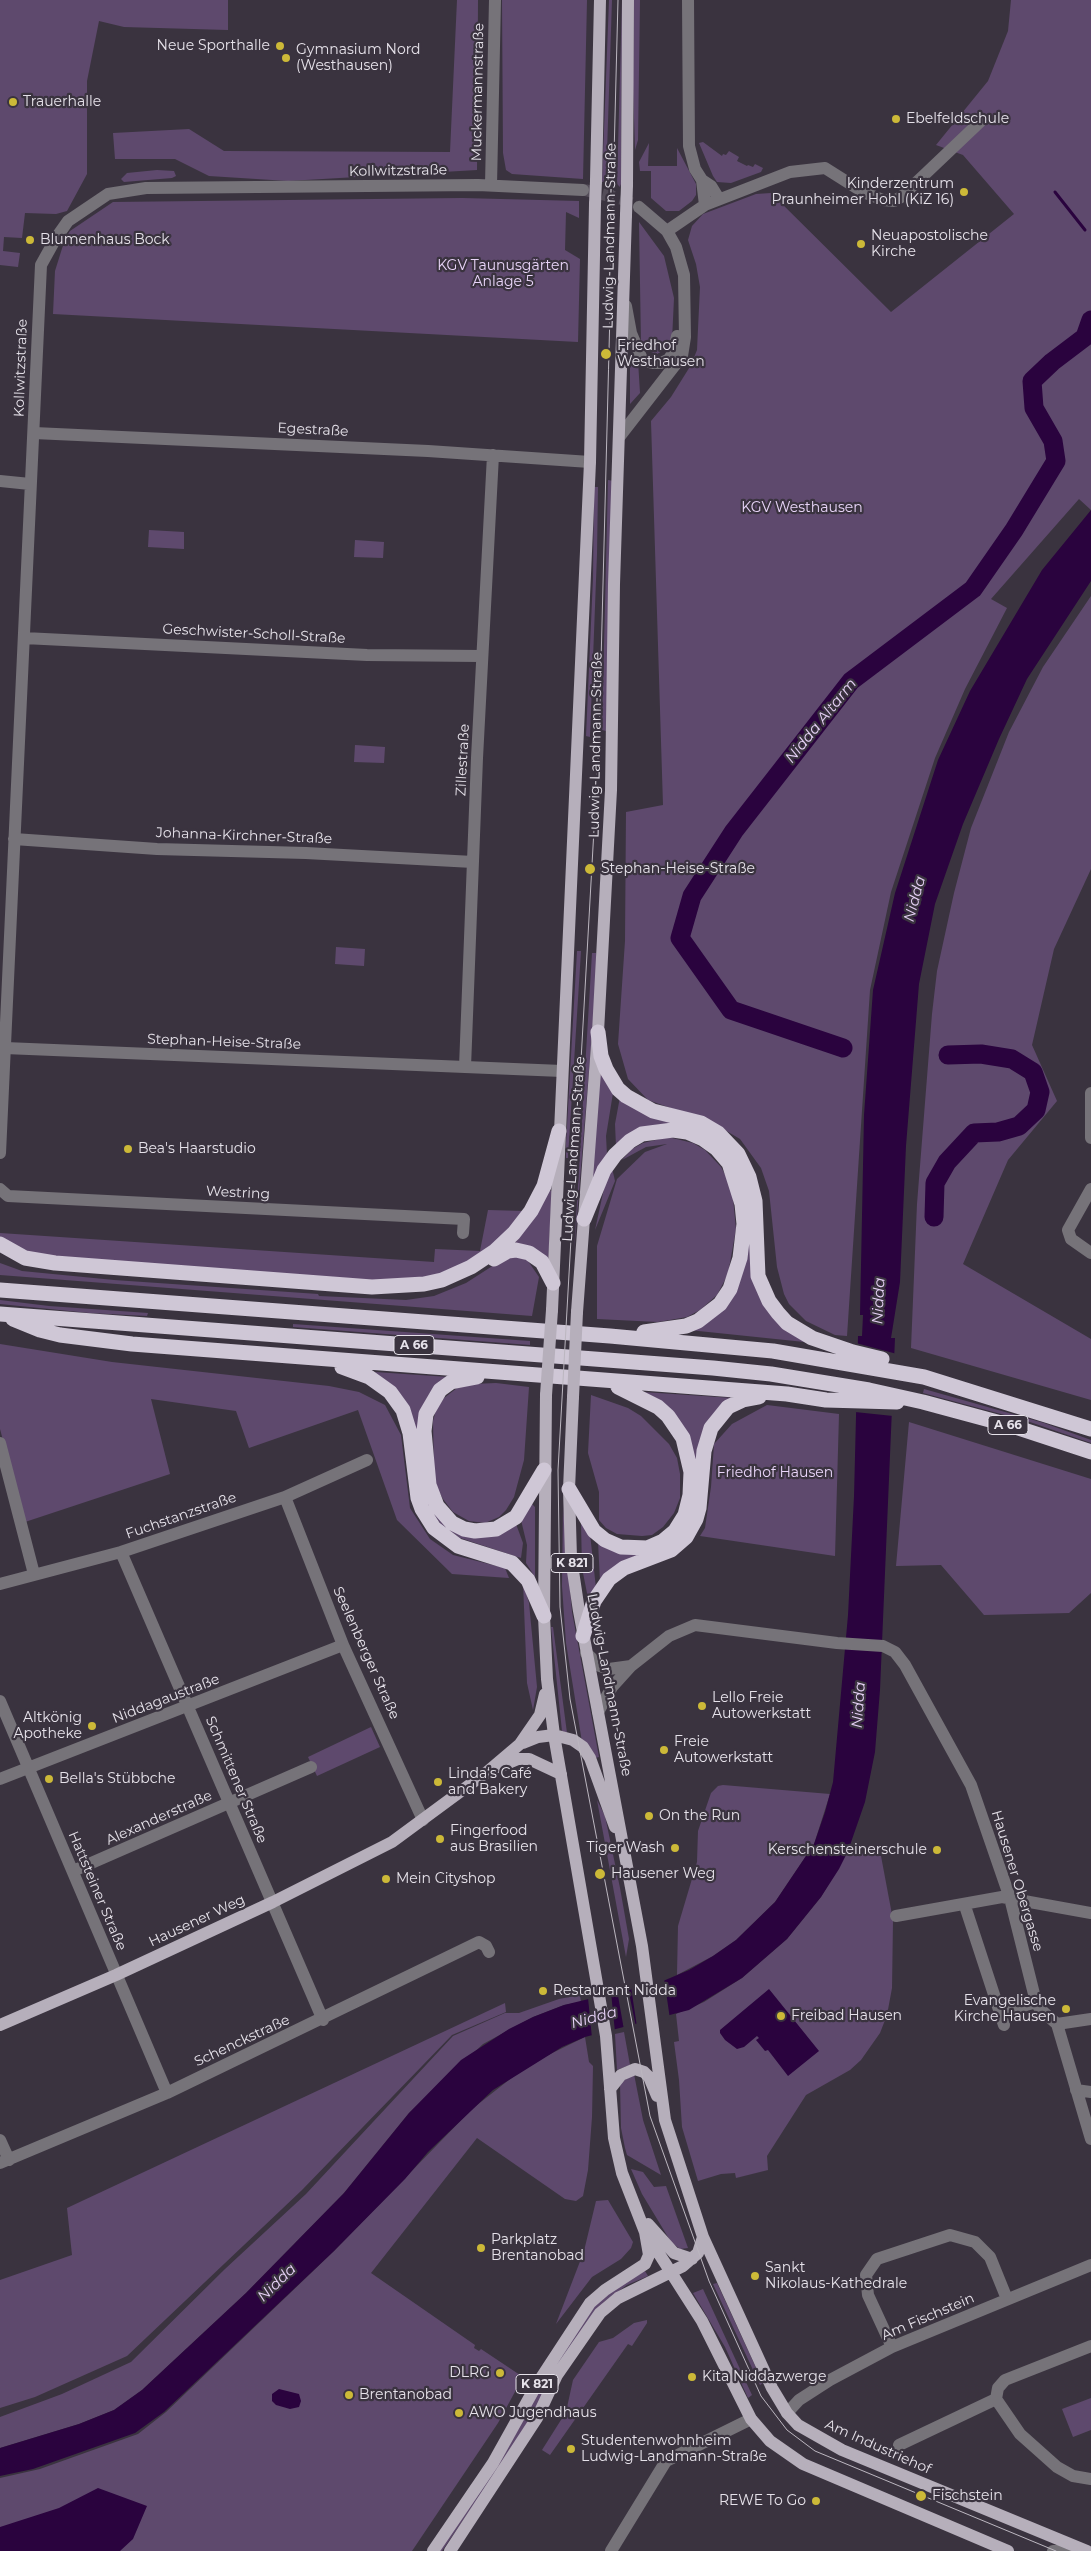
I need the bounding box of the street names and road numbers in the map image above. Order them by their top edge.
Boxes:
street label: Muckermannstraße [468,23,488,161]
street label: Ludwig-Landmann-Straße [600,143,620,329]
street label: Kollwitzstraße [349,162,447,180]
street label: Kollwitzstraße [11,319,31,417]
street label: Egestraße [277,420,349,440]
street label: Geschwister-Scholl-Straße [162,621,346,647]
street label: Ludwig-Landmann-Straße [586,652,606,838]
street label: Zillestraße [453,723,473,797]
street label: Johanna-Kirchner-Straße [156,825,332,847]
street label: Stephan-Heise-Straße [147,1031,301,1053]
street label: Ludwig-Landmann-Straße [559,1056,589,1242]
street label: Westring [206,1183,270,1203]
road number: A 66 [394,1336,434,1354]
road number: A 66 [988,1416,1028,1434]
street label: Fuchstanzstraße [123,1489,239,1543]
road number: K 821 [551,1554,593,1572]
street label: Seelenberger Straße [329,1584,403,1722]
street label: Ludwig-Landmann-Straße [583,1592,635,1778]
street label: Niddagaustraße [110,1671,222,1727]
street label: Schmittener Straße [202,1714,270,1846]
street label: Alexanderstraße [103,1787,215,1849]
street label: Hausener Obergasse [988,1808,1046,1954]
street label: Hattsteiner Straße [64,1829,130,1953]
street label: Hausener Weg [146,1891,248,1951]
street label: Schenckstraße [192,2012,292,2070]
street label: Am Fischstein [879,2290,977,2344]
road number: K 821 [516,2374,558,2394]
street label: Am Industriehof [822,2416,934,2478]

